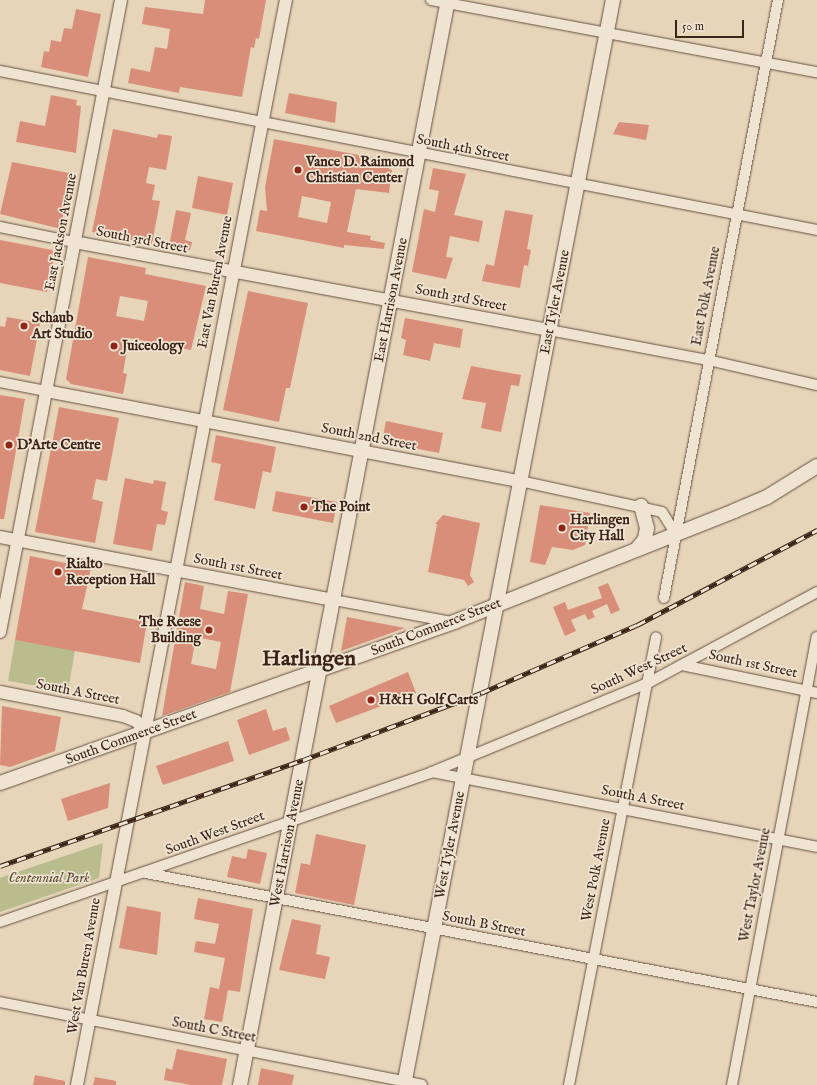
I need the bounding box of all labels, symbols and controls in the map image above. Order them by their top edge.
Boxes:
scale bar [677,12,746,38]
text: 50 m [682,19,704,34]
street label: South 4th Street [415,131,511,165]
place label: Vance D. Raimond Christian Center [306,154,414,186]
marker: Vance D. Raimond Christian Center [293,165,303,175]
street label: East Jackson Avenue [41,172,81,292]
street label: East Van Buren Avenue [194,214,236,350]
street label: South 3rd Street [95,223,189,257]
street label: East Harrison Avenue [371,236,411,364]
street label: East Polk Avenue [688,245,724,347]
street label: East Tyler Avenue [537,248,573,356]
street label: South 3rd Street [414,281,508,315]
place label: Schaub Art Studio [32,310,92,342]
marker: Schaub Art Studio [19,321,29,331]
place label: Juiceology [122,338,184,354]
marker: Juiceology [109,341,119,351]
street label: South 2nd Street [320,420,418,454]
place label: D'Arte Centre [17,437,101,453]
marker: D'Arte Centre [4,440,14,450]
place label: The Point [312,499,370,515]
marker: The Point [299,502,309,512]
place label: Harlingen City Hall [570,512,630,544]
marker: Harlingen City Hall [557,523,567,533]
street label: South 1st Street [192,550,284,584]
place label: Rialto Reception Hall [66,556,155,588]
marker: Rialto Reception Hall [53,567,63,577]
street label: South Commerce Street [368,594,504,660]
place label: The Reese Building [139,614,201,646]
marker: The Reese Building [204,625,214,635]
street label: South West Street [588,639,690,699]
street label: South 1st Street [707,646,799,682]
district label: Harlingen [262,647,356,673]
street label: South A Street [35,676,121,708]
place label: H&H Golf Carts [379,692,478,708]
marker: H&H Golf Carts [366,695,376,705]
street label: South Commerce Street [63,705,199,769]
street label: West Harrison Avenue [266,778,308,908]
street label: South A Street [600,782,686,814]
street label: West Tyler Avenue [431,790,469,900]
street label: South West Street [163,807,267,859]
street label: West Polk Avenue [578,817,614,923]
street label: West Taylor Avenue [736,827,774,943]
park label: Centennial Park [8,870,90,886]
street label: West Van Buren Avenue [64,897,104,1035]
street label: South B Street [441,908,527,940]
street label: South C Street [171,1014,257,1046]

